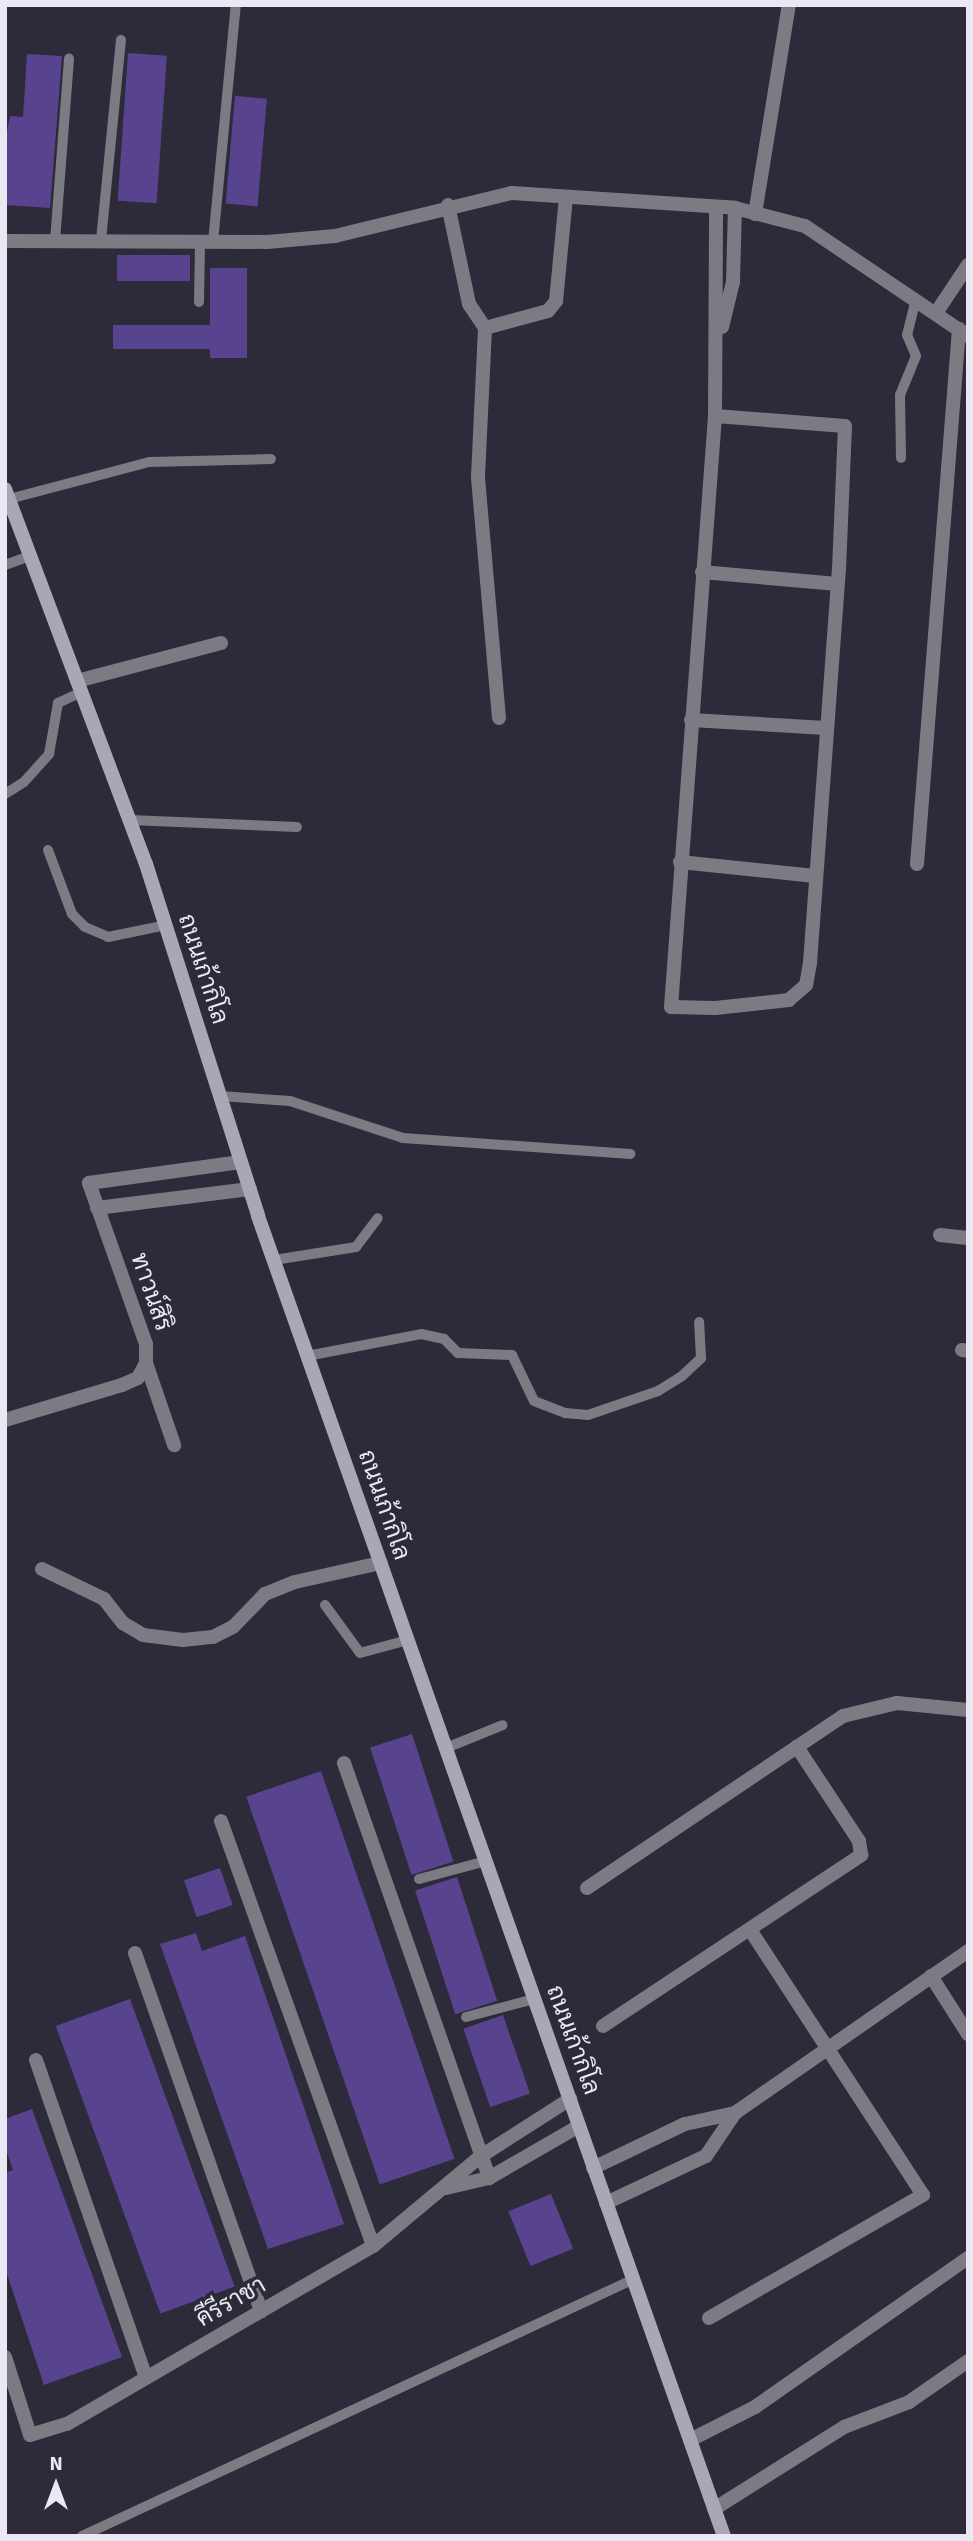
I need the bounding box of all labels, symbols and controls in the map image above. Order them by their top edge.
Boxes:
street label: ถนนเก้ากิโล [172,910,234,1028]
street label: ทาวน์สิริ [124,1249,178,1335]
street label: ถนนเก้ากิโล [352,1446,416,1564]
street label: ถนนเก้ากิโล [540,1981,606,2099]
street label: คีรีราชา [191,2271,271,2333]
north arrow [21,2450,91,2520]
text: N [49,2452,63,2476]

